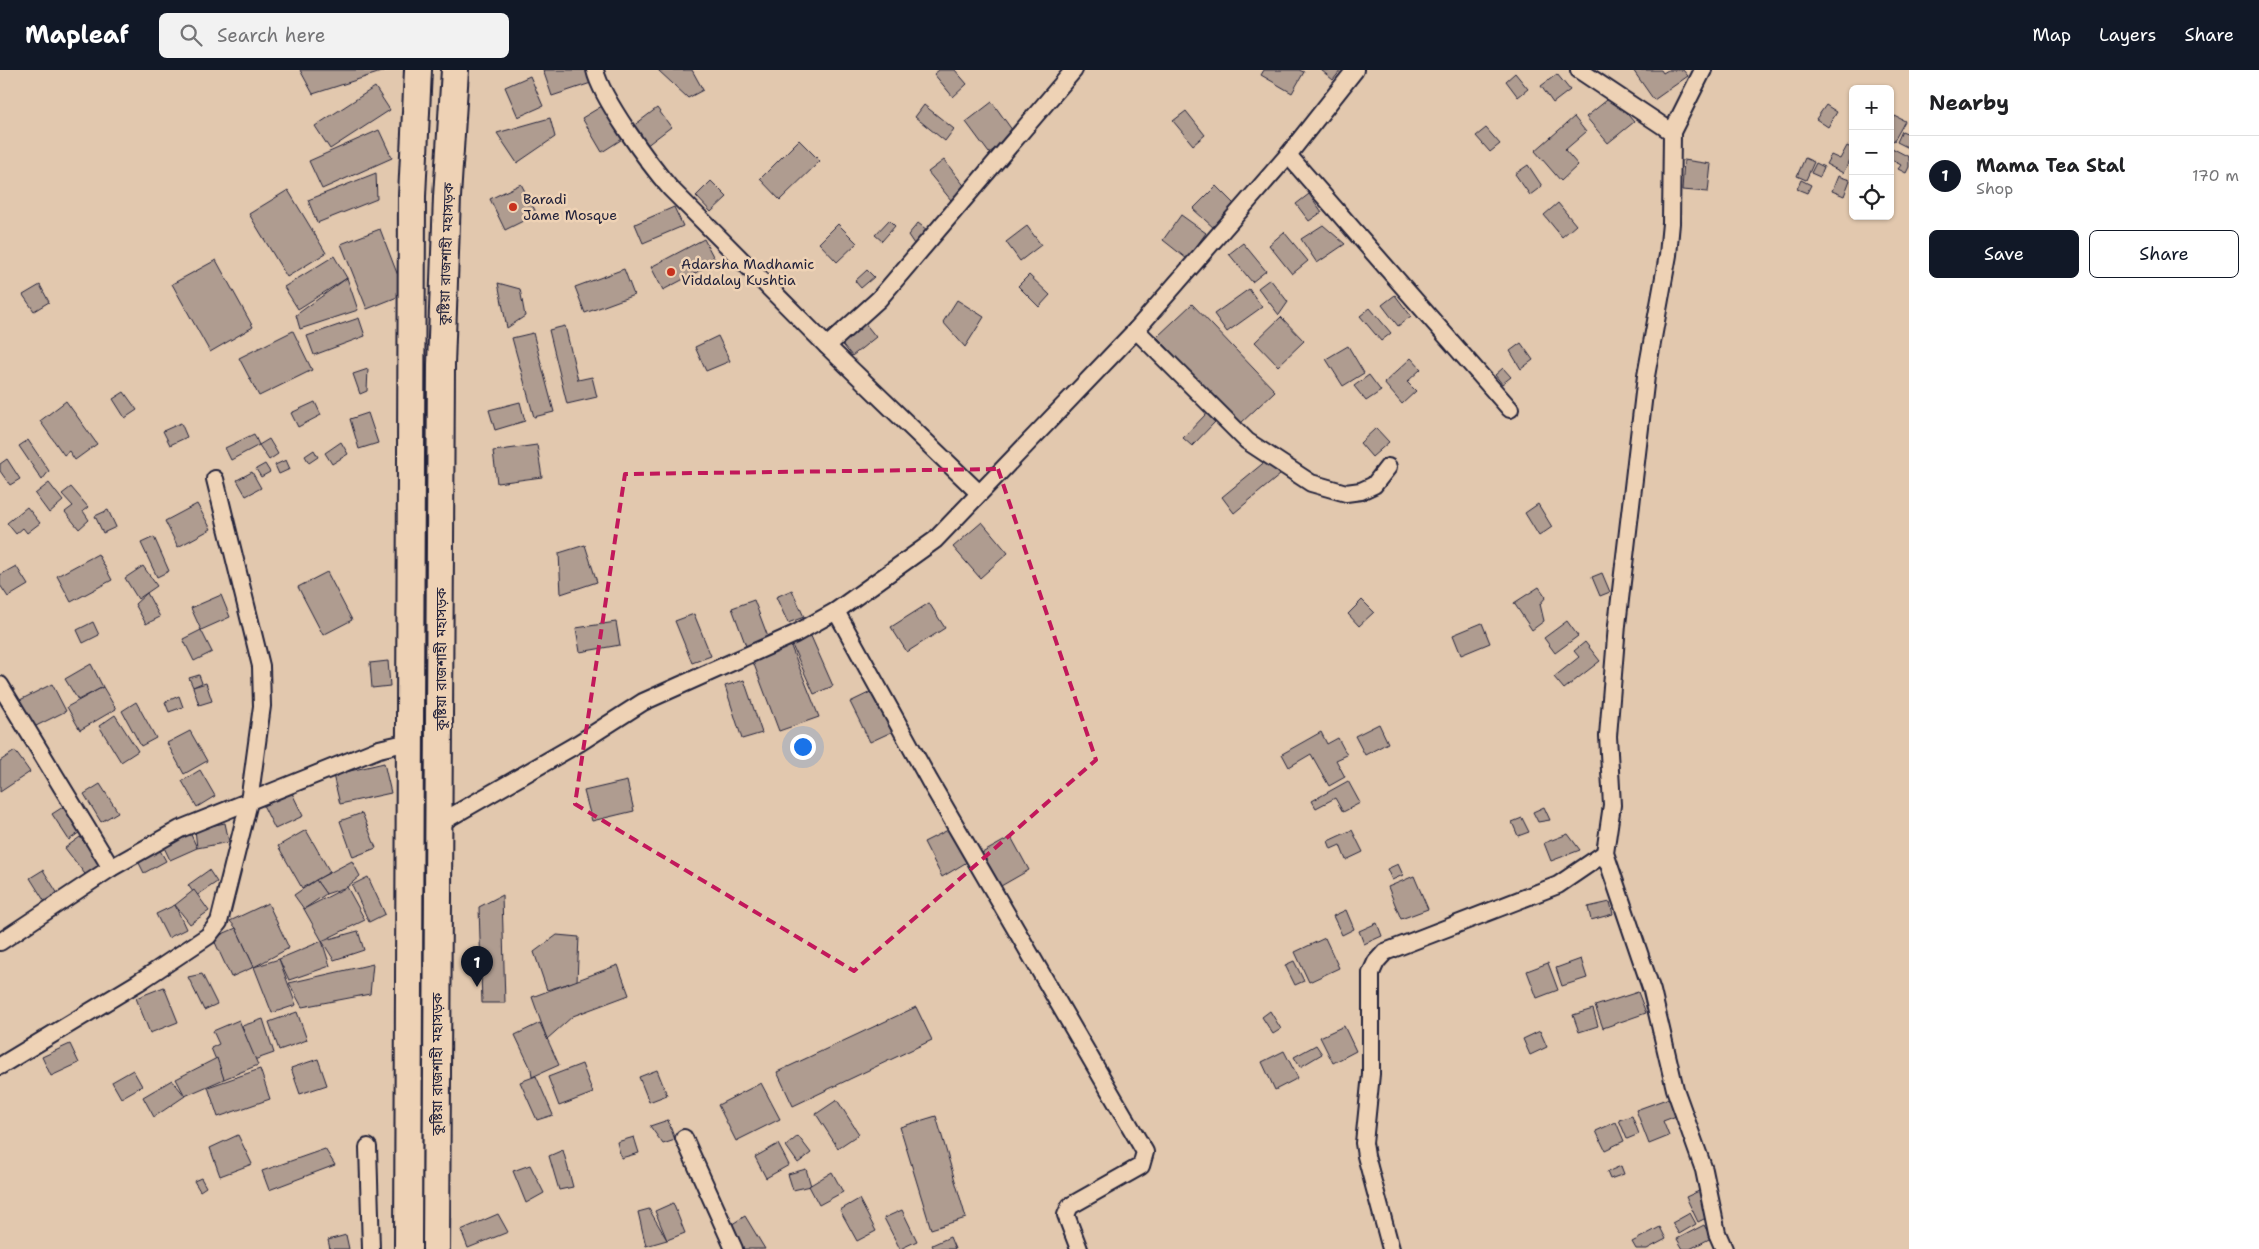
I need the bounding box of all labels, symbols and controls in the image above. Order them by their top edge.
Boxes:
search box [159,13,509,58]
text: Mapleaf [25,19,129,51]
icon: search [177,21,205,49]
text: Search here [217,23,325,48]
text: Map [2033,23,2071,47]
text: Layers [2099,23,2156,47]
text: Share [2184,23,2234,47]
map controls [1849,85,1894,220]
button: + [1849,85,1894,130]
text: Nearby [1929,89,2009,117]
button: − [1849,130,1894,175]
text: Mama Tea Stal [1976,153,2125,178]
text: 1 [1941,165,1949,186]
text: 170 m [2192,165,2239,186]
button: locate [1849,175,1894,220]
text: Shop [1976,178,2013,199]
street label: কুষ্টিয়া রাজশাহী মহাসড়ক [434,182,458,327]
place label: Baradi Jame Mosque [523,190,617,224]
marker: Baradi Jame Mosque [507,201,519,213]
button: Save [1929,230,2079,278]
button: Share [2089,230,2239,278]
place label: Adarsha Madhamic Viddalay Kushtia [681,255,814,289]
marker: Adarsha Madhamic Viddalay Kushtia [665,266,677,278]
street label: কুষ্টিয়া রাজশাহী মহাসড়ক [432,587,450,731]
your location [790,734,816,760]
pin: 1 [461,946,493,987]
street label: কুষ্টিয়া রাজশাহী মহাসড়ক [428,992,446,1136]

